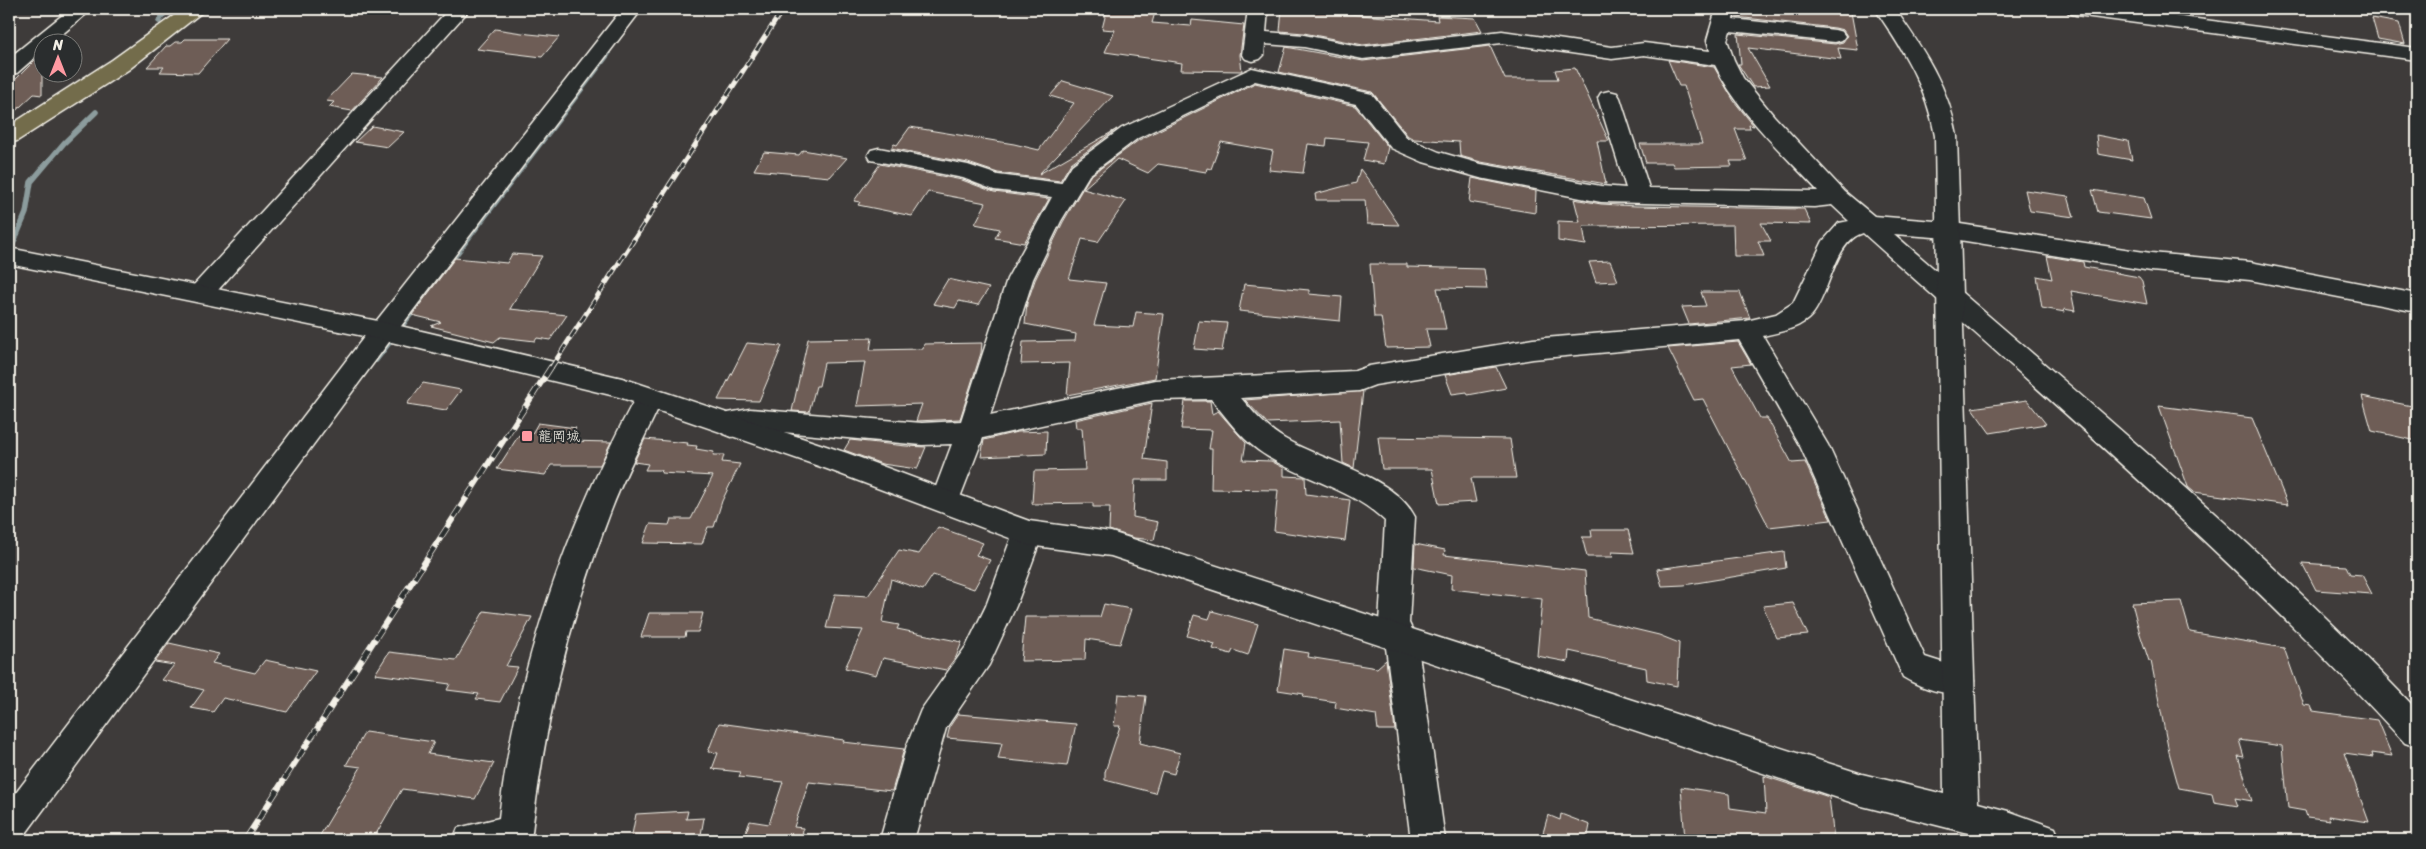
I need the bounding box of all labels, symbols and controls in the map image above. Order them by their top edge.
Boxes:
north arrow [32,32,82,82]
text: N [52,33,63,58]
place label: 龍岡城 [538,424,580,449]
marker: 龍岡城 [520,429,534,443]

